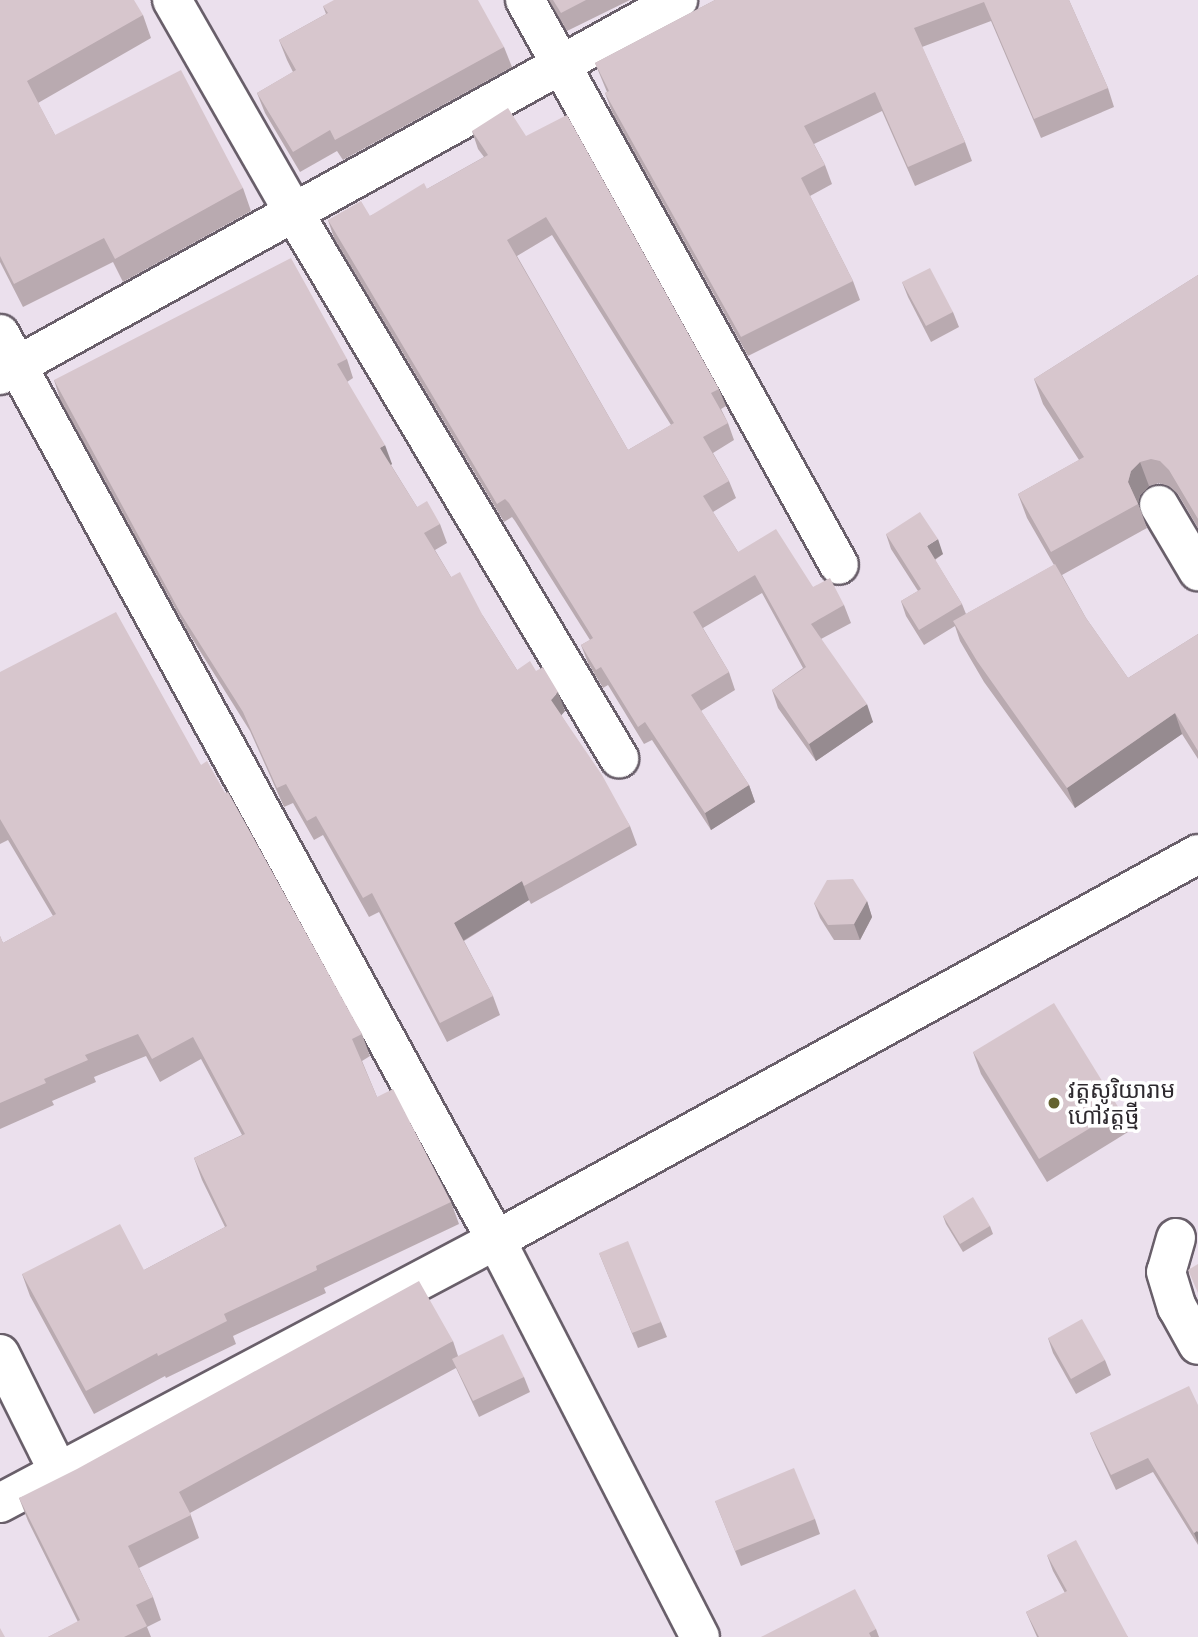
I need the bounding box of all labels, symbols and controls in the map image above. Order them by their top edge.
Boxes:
place label: វត្តសូរិយារាម ហៅវត្តថ្មី [1068,1076,1175,1130]
marker: វត្តសូរិយារាម ហៅវត្តថ្មី [1046,1095,1062,1111]

